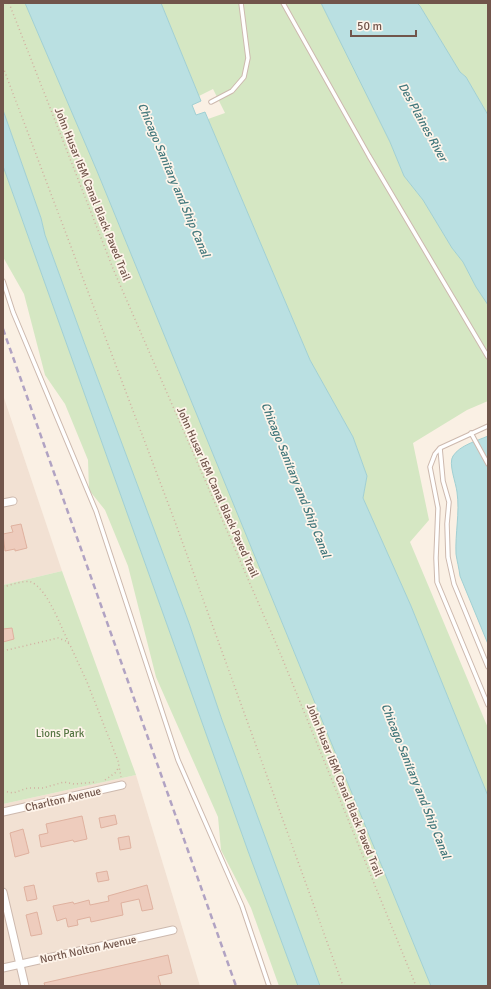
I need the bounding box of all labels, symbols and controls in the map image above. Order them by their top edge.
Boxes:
scale bar [351,12,416,38]
text: 50 m [357,19,382,34]
water label: Des Plaines River [395,80,451,166]
water label: Chicago Sanitary and Ship Canal [134,101,213,261]
street label: John Husar I&M Canal Black Paved Trail [52,106,133,283]
water label: Chicago Sanitary and Ship Canal [257,400,334,561]
street label: John Husar I&M Canal Black Paved Trail [174,405,261,580]
water label: Chicago Sanitary and Ship Canal [377,701,454,862]
street label: John Husar I&M Canal Black Paved Trail [304,702,385,879]
park label: Lions Park [36,727,85,740]
street label: Charlton Avenue [24,784,102,815]
street label: North Nolton Avenue [39,933,138,966]

